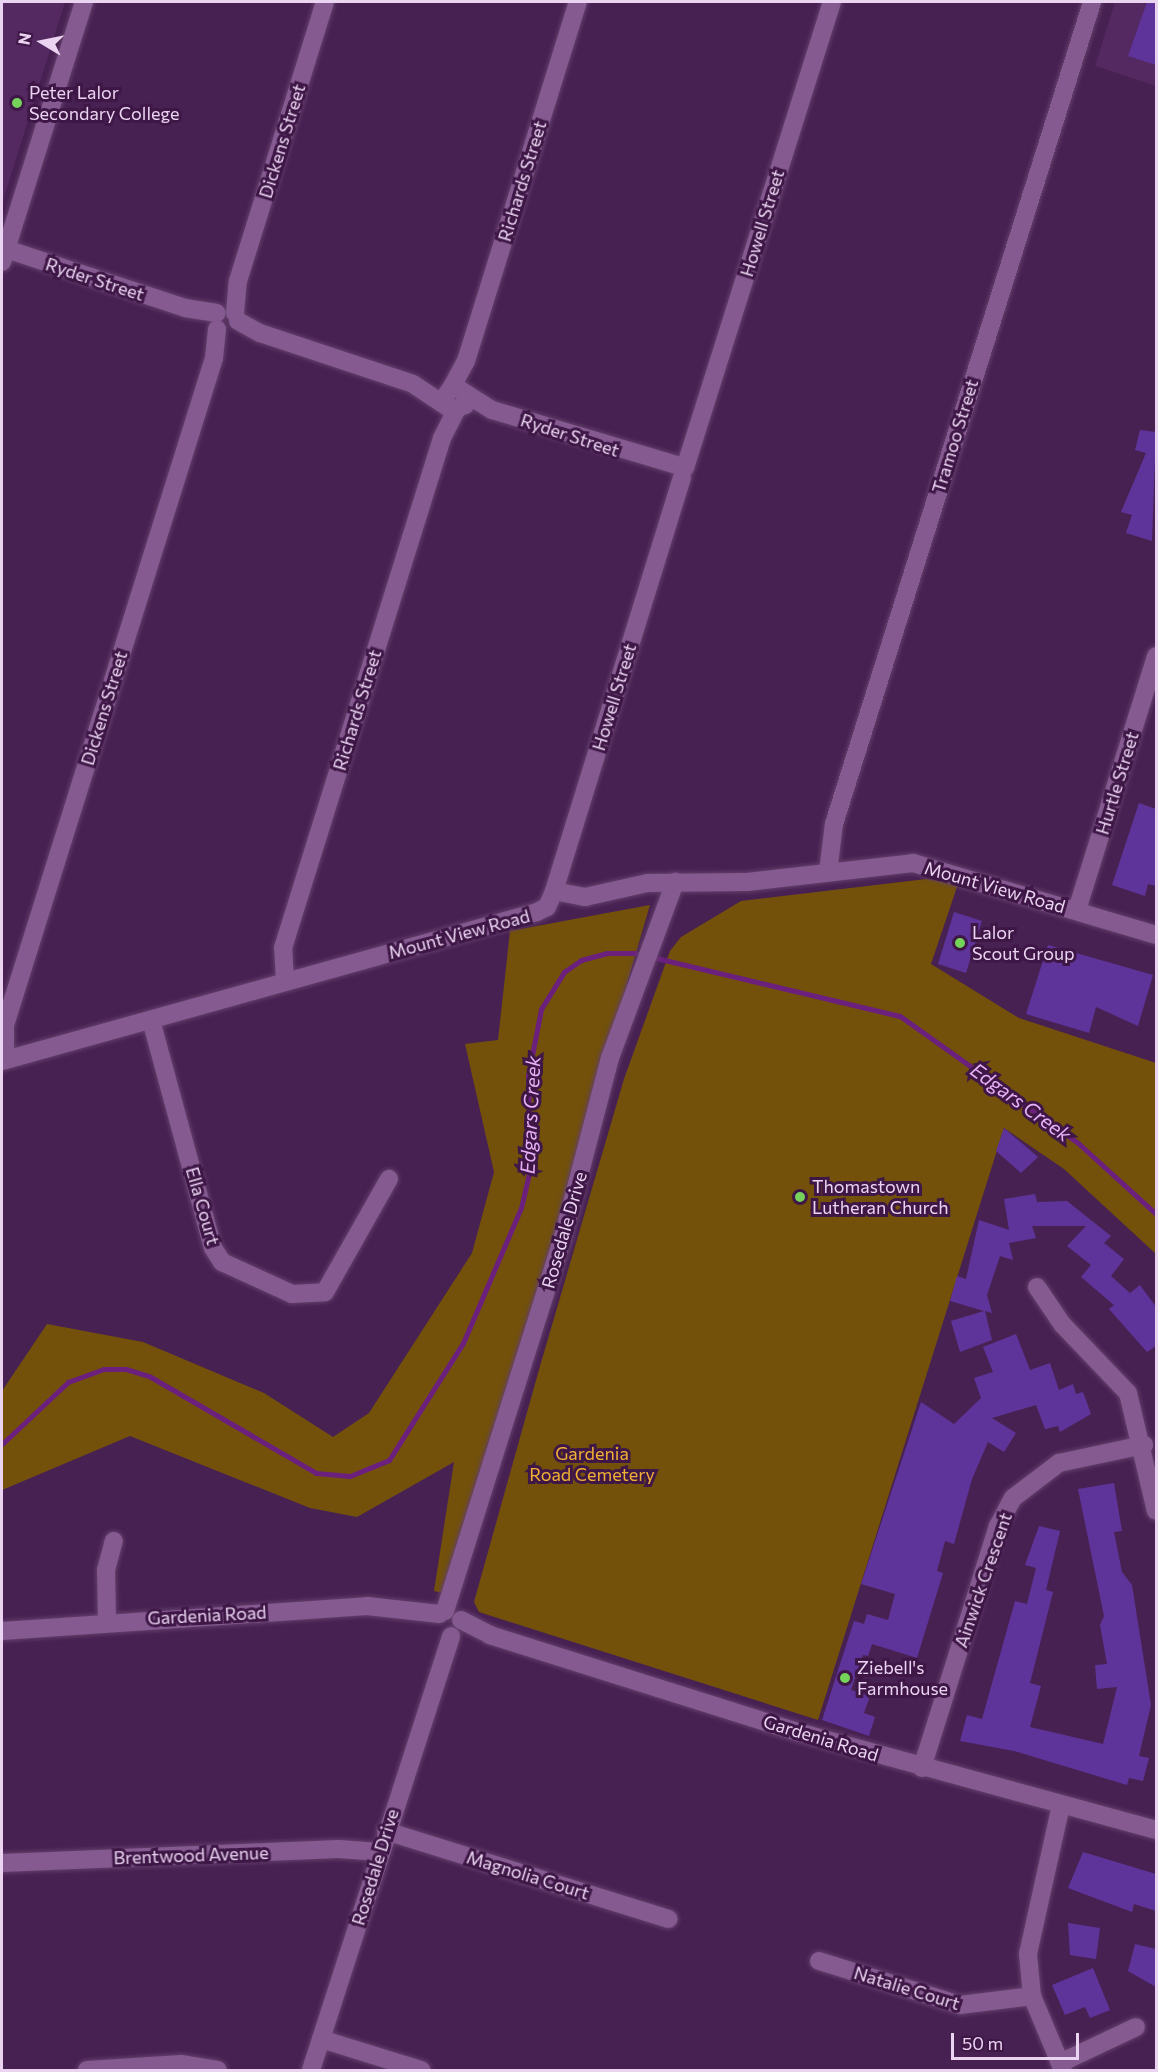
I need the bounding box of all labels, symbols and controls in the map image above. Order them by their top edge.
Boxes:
north arrow [12,12,72,72]
text: N [13,31,34,46]
street label: Dickens Street [254,81,310,201]
place label: Peter Lalor Secondary College [29,82,180,124]
marker: Peter Lalor Secondary College [10,96,24,110]
street label: Richards Street [493,118,551,244]
street label: Howell Street [735,167,789,279]
street label: Ryder Street [43,253,147,305]
street label: Tramoo Street [927,376,983,496]
street label: Ryder Street [518,409,622,461]
street label: Howell Street [587,641,641,753]
street label: Richards Street [328,647,386,773]
street label: Dickens Street [76,648,132,768]
street label: Hurtle Street [1091,729,1143,837]
street label: Mount View Road [922,857,1068,917]
street label: Mount View Road [386,905,532,963]
place label: Lalor Scout Group [972,922,1075,964]
marker: Lalor Scout Group [953,936,967,950]
water label: Edgars Creek [515,1055,545,1175]
water label: Edgars Creek [966,1057,1076,1147]
street label: Ella Court [182,1164,224,1248]
street label: Rosedale Drive [537,1169,591,1291]
place label: Thomastown Lutheran Church [812,1176,949,1218]
marker: Thomastown Lutheran Church [793,1190,807,1204]
park label: Gardenia Road Cemetery [529,1443,655,1486]
street label: Ainwick Crescent [950,1510,1016,1650]
street label: Gardenia Road [147,1601,267,1629]
place label: Ziebell's Farmhouse [857,1657,948,1700]
marker: Ziebell's Farmhouse [838,1671,852,1685]
street label: Gardenia Road [761,1710,881,1766]
street label: Rosedale Drive [347,1806,403,1928]
street label: Brentwood Avenue [113,1841,269,1869]
street label: Magnolia Court [464,1846,592,1904]
street label: Natalie Court [851,1962,963,2014]
scale bar [954,2021,1082,2059]
text: 50 m [962,2032,1003,2054]

